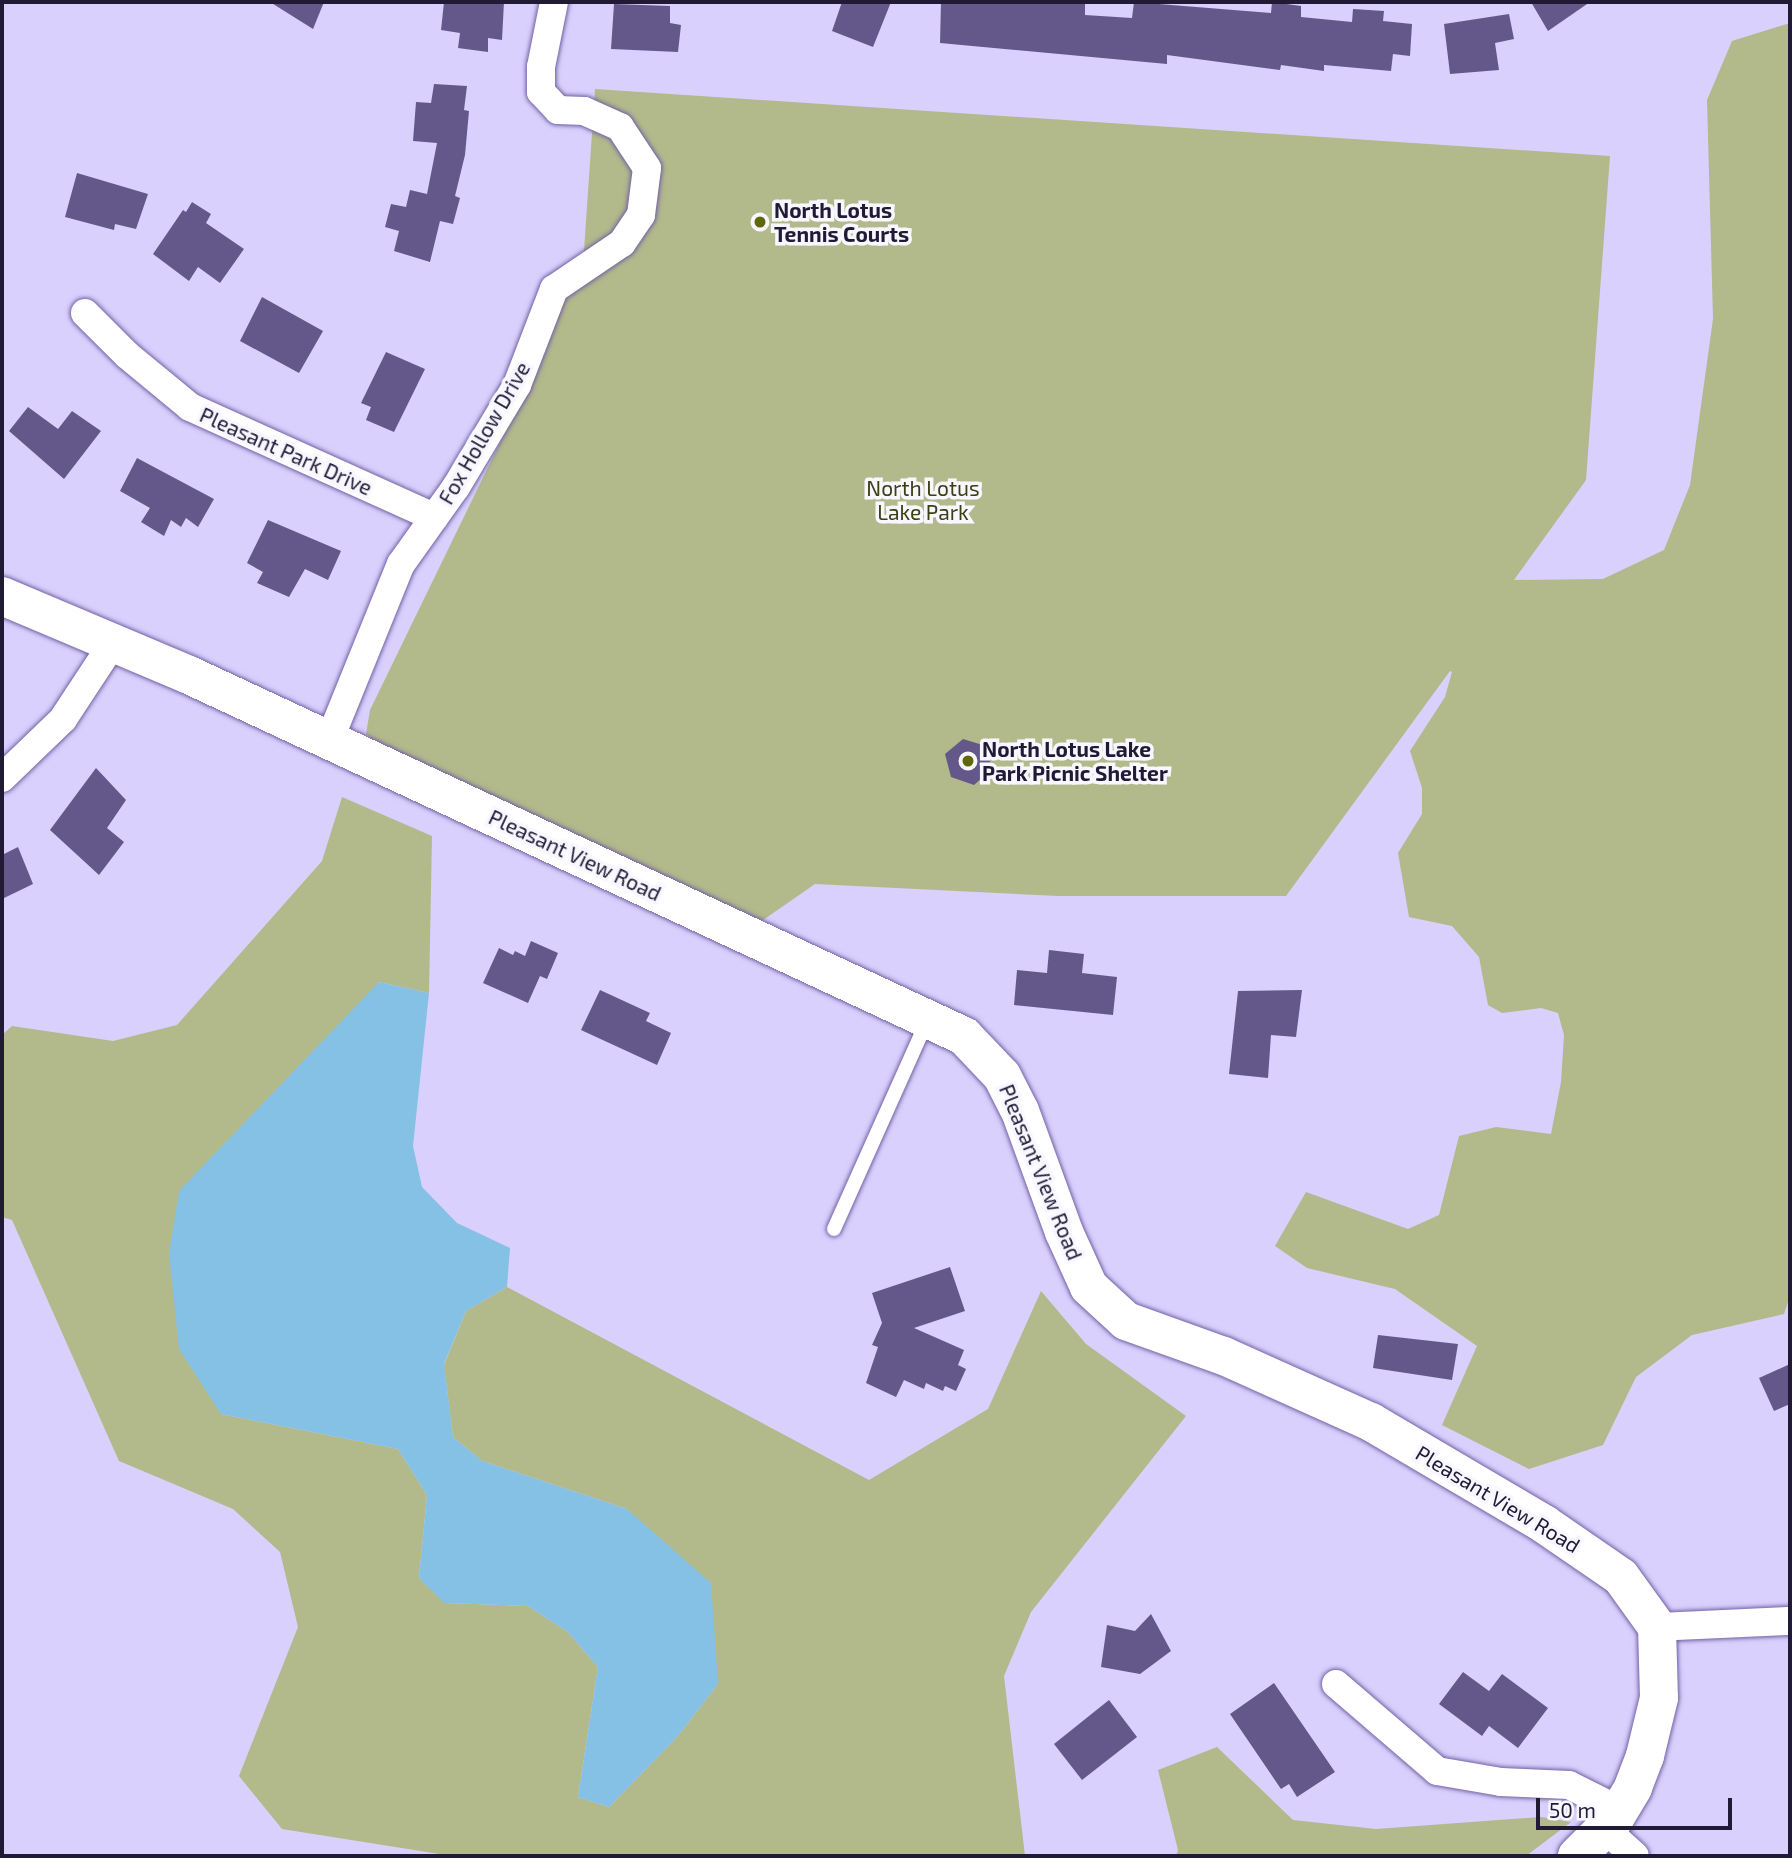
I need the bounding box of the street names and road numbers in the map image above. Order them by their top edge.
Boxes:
street label: Fox Hollow Drive [433,357,535,509]
street label: Pleasant Park Drive [196,402,376,500]
street label: Pleasant View Road [484,804,666,906]
street label: Pleasant View Road [994,1080,1088,1264]
street label: Pleasant View Road [1411,1440,1585,1558]

